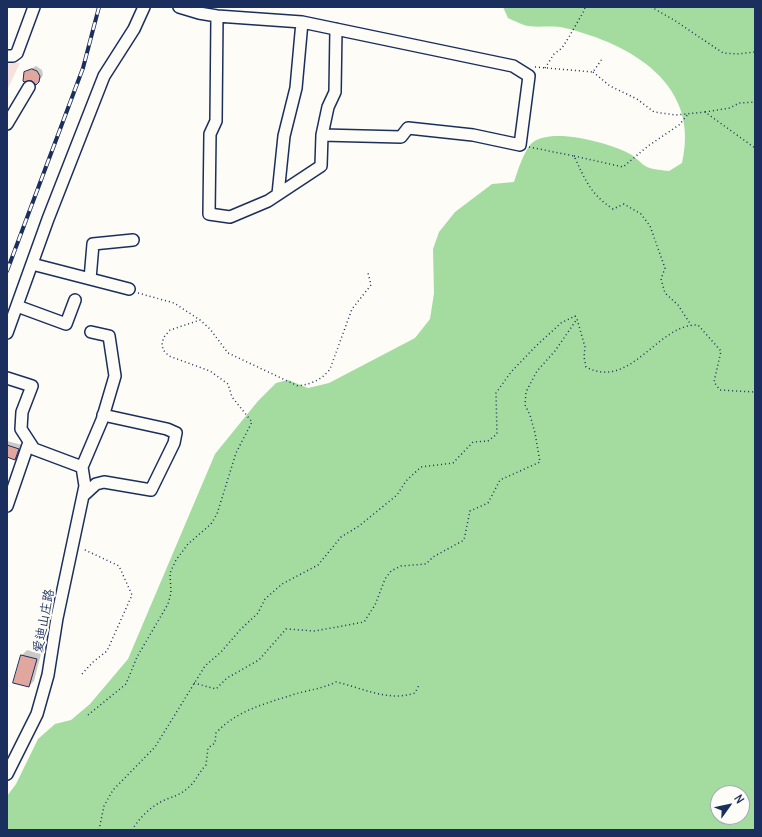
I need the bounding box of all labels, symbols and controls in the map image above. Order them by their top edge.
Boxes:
street label: 爱迪山庄路 [30,588,58,654]
north arrow [710,785,750,825]
text: N [731,792,747,806]

